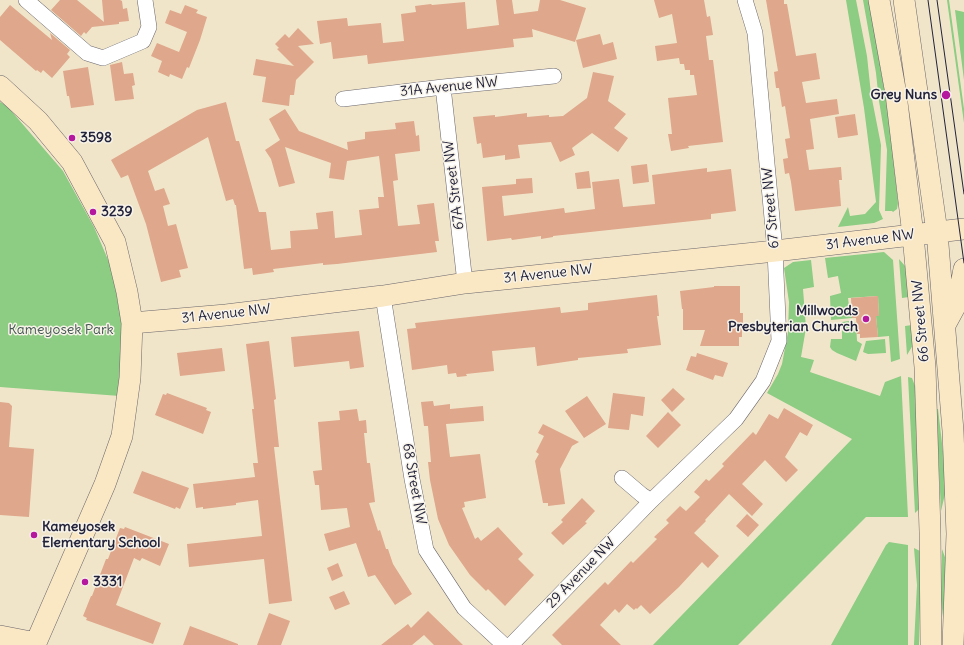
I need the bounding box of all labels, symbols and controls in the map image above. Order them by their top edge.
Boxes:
street label: 31A Avenue NW [399,74,499,100]
place label: Grey Nuns [871,87,937,103]
marker: Grey Nuns [940,89,952,101]
place label: 3598 [80,130,112,146]
marker: 3598 [67,133,77,143]
street label: 67A Street NW [440,139,468,231]
street label: 67 Street NW [759,167,783,249]
place label: 3239 [101,204,133,220]
marker: 3239 [88,207,98,217]
street label: 31 Avenue NW [825,226,915,254]
street label: 31 Avenue NW [503,261,593,287]
street label: 66 Street NW [909,279,933,363]
street label: 31 Avenue NW [181,301,271,327]
place label: Millwoods Presbyterian Church [728,303,858,336]
marker: Millwoods Presbyterian Church [861,314,871,324]
park label: Kameyosek Park [8,322,114,338]
street label: 68 Street NW [399,442,429,526]
place label: Kameyosek Elementary School [42,519,160,552]
marker: Kameyosek Elementary School [29,530,39,540]
street label: 29 Avenue NW [543,534,619,612]
place label: 3331 [93,574,122,590]
marker: 3331 [80,577,90,587]

